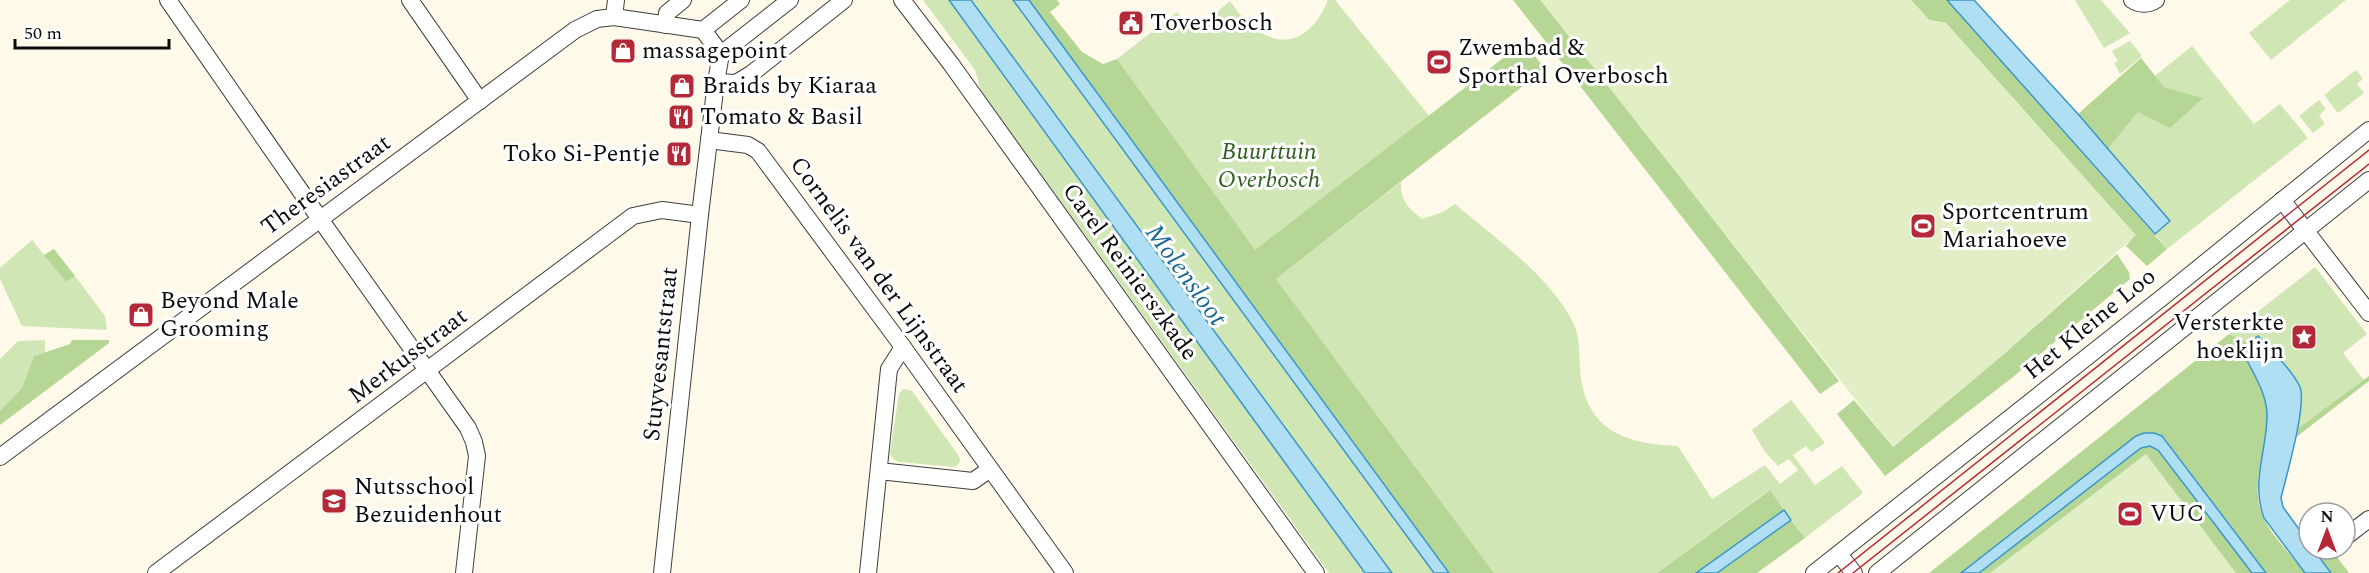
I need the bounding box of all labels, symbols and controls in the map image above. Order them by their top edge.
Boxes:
place label: Toverbosch [1150,5,1273,41]
public building icon: Toverbosch [1116,8,1146,38]
scale bar [15,12,170,50]
text: 50 m [24,20,62,47]
place label: Zwembad & Sporthal Overbosch [1458,30,1669,94]
place label: massagepoint [642,33,788,69]
shop icon: massagepoint [608,36,638,66]
sports icon: Zwembad & Sporthal Overbosch [1424,47,1454,77]
place label: Braids by Kiaraa [702,68,877,104]
shop icon: Braids by Kiaraa [667,71,697,101]
place label: Tomato & Basil [700,99,863,135]
restaurant icon: Tomato & Basil [666,102,696,132]
street label: Theresiastraat [253,125,399,245]
park label: Buurttuin Overbosch [1218,134,1320,198]
place label: Toko Si-Pentje [503,136,660,172]
restaurant icon: Toko Si-Pentje [664,139,694,169]
street label: Cornelis van der Lijnstraat [781,149,977,401]
street label: Carel Reinierszkade [1053,176,1207,368]
place label: Sportcentrum Mariahoeve [1942,194,2089,258]
sports icon: Sportcentrum Mariahoeve [1908,211,1938,241]
water label: Molensloot [1135,215,1238,335]
street label: Het Kleine Loo [2016,259,2164,389]
street label: Stuyvesantstraat [634,265,688,443]
place label: Beyond Male Grooming [160,283,299,347]
street label: Merkusstraat [341,299,475,413]
shop icon: Beyond Male Grooming [126,300,156,330]
place label: Versterkte hoeklijn [2174,305,2284,369]
place icon: Versterkte hoeklijn [2289,322,2319,352]
place label: Nutsschool Bezuidenhout [354,469,502,533]
school or university icon: Nutsschool Bezuidenhout [319,486,349,516]
place label: VUC [2150,496,2204,532]
sports icon: VUC [2115,499,2145,529]
north arrow [2297,501,2357,561]
text: N [2320,505,2334,529]

